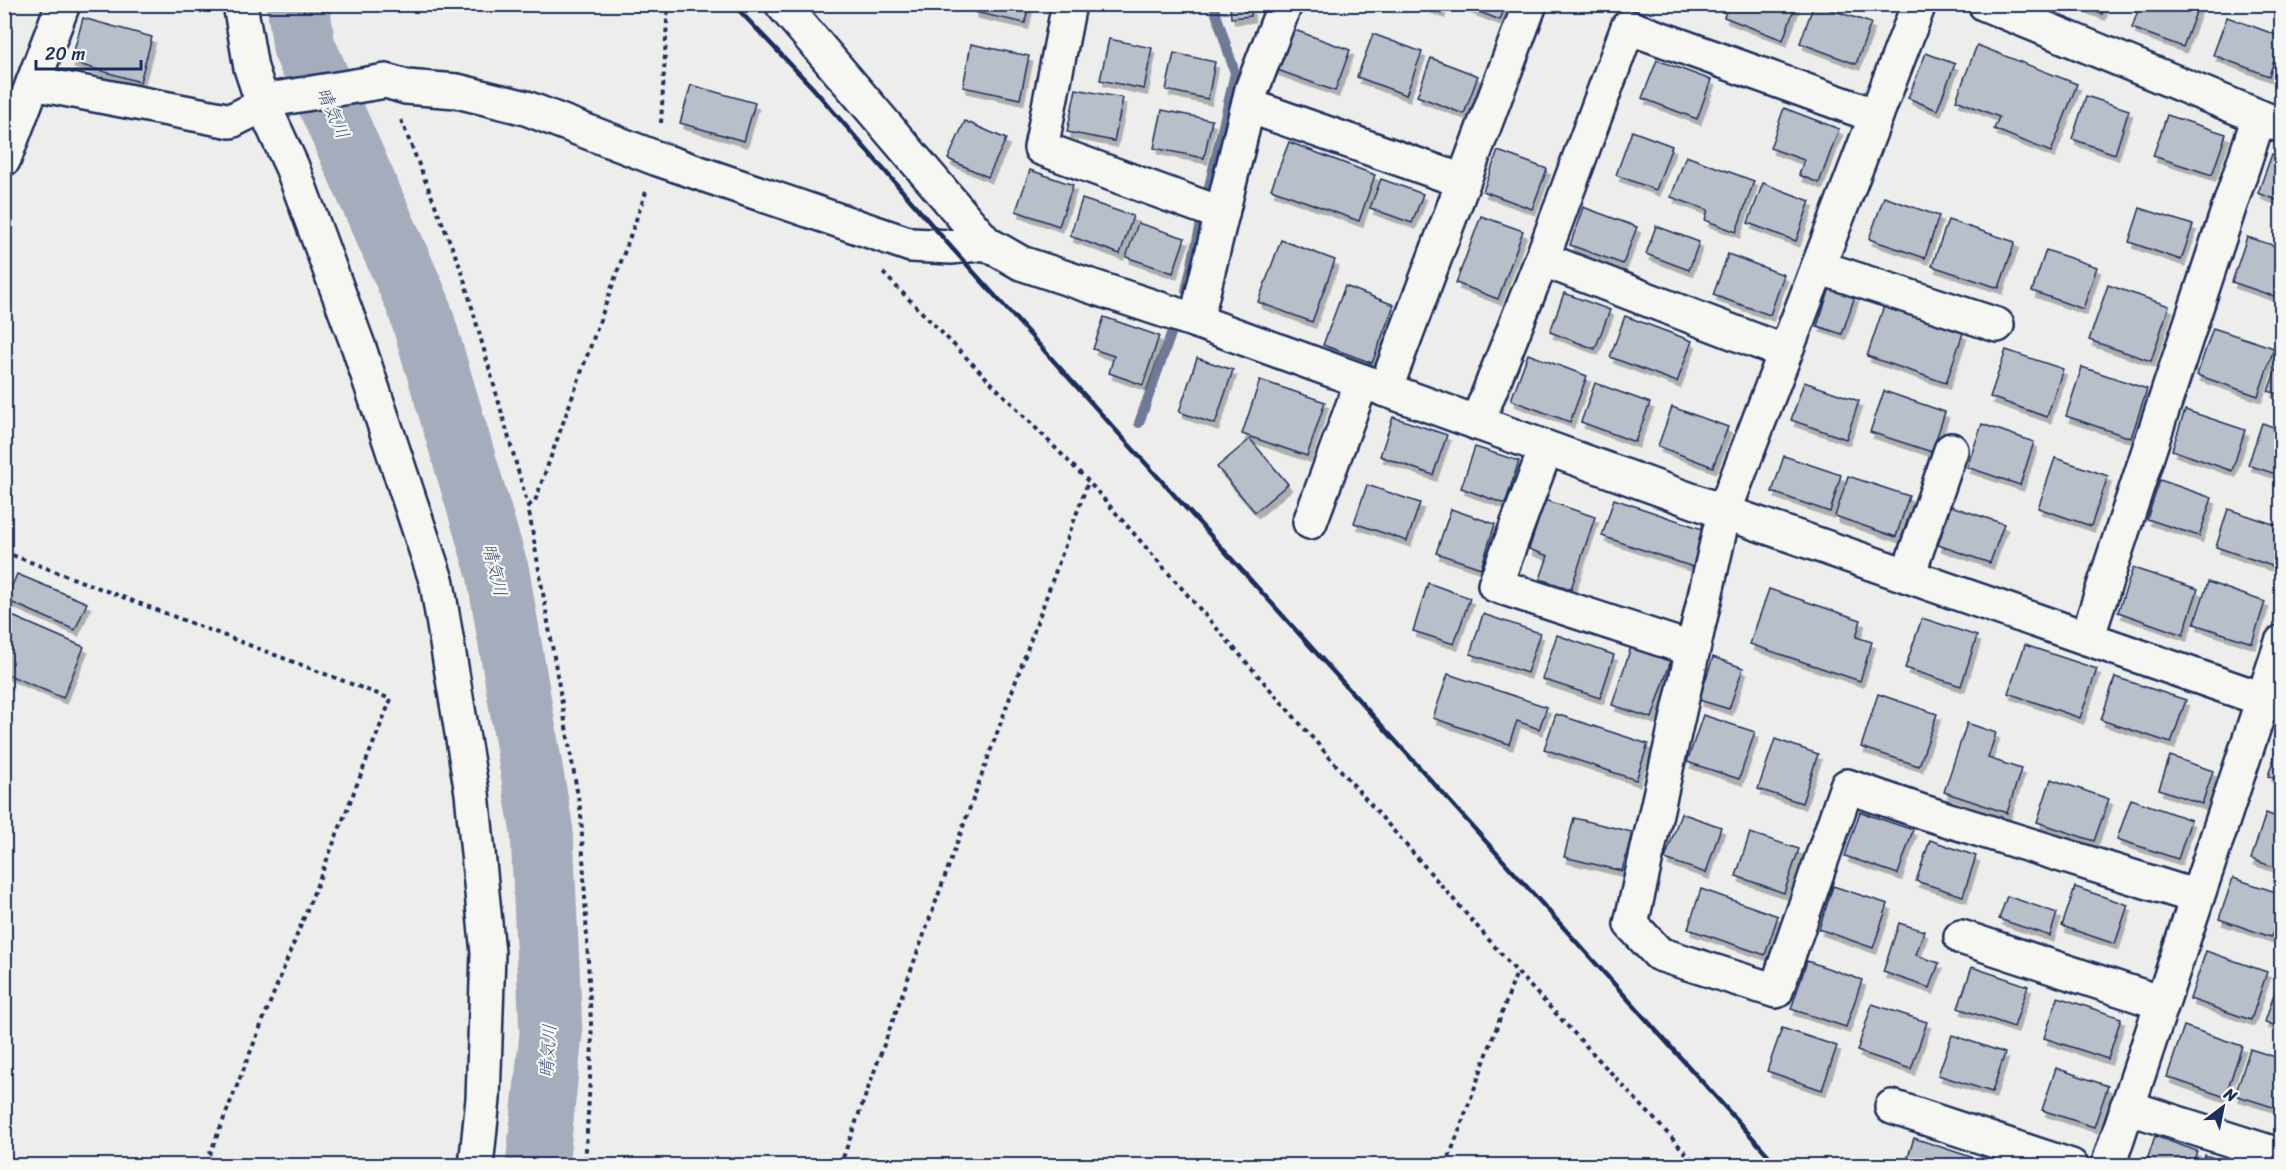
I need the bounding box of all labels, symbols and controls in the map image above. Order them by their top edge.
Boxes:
scale bar [36,33,141,71]
text: 20 m [45,38,85,70]
water label: 晴気川 [307,82,359,144]
water label: 晴気川 [473,540,517,600]
water label: 晴気川 [530,1023,566,1079]
north arrow [2193,1077,2253,1137]
text: N [2217,1079,2244,1110]

